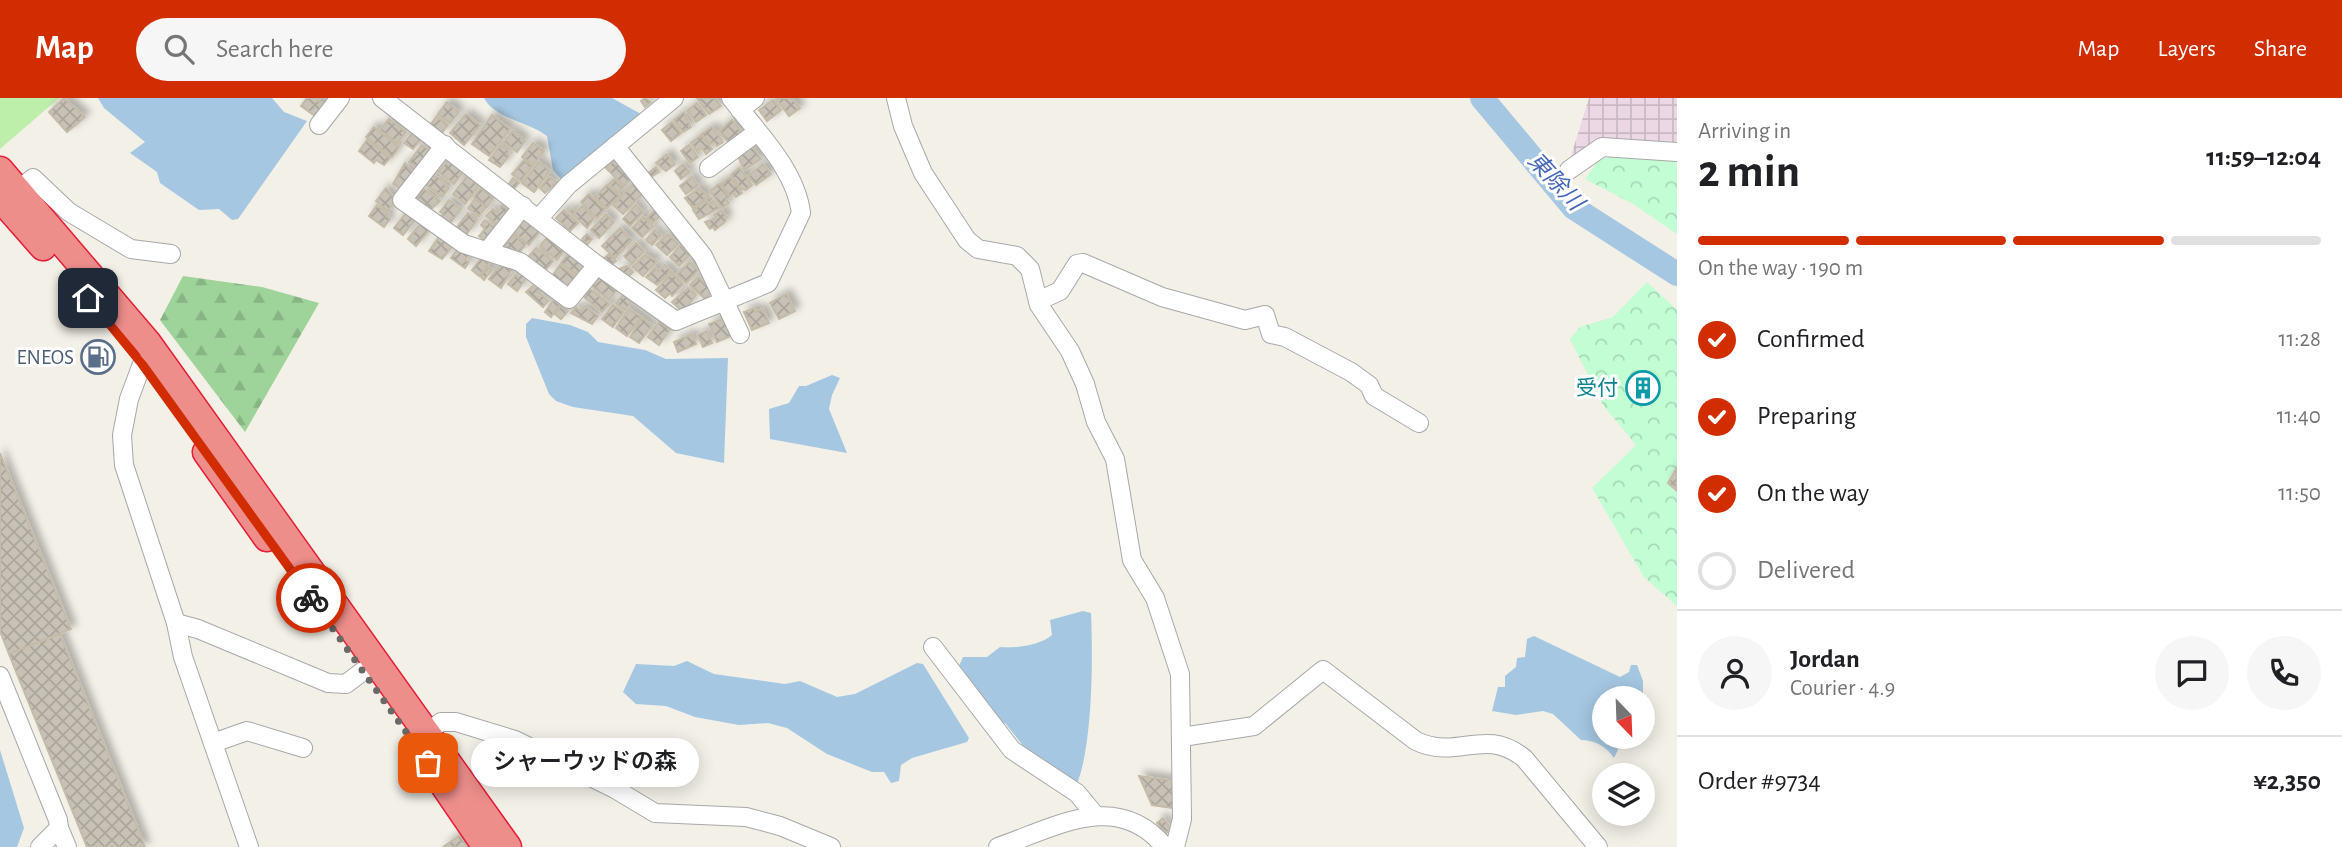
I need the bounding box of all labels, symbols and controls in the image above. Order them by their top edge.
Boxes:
search box [136,18,626,81]
icon: search [160,30,198,68]
text: Map [35,32,94,65]
text: Search here [216,36,334,62]
text: Map [2077,37,2119,61]
text: Layers [2157,37,2216,61]
text: Share [2254,37,2307,61]
text: Arriving in [1698,120,1791,143]
text: 11:59–12:04 [2206,144,2321,170]
water label: 東除川 [1523,148,1590,217]
text: 2 min [1698,149,1800,195]
text: On the way · 190 m [1698,257,1863,280]
pin [58,268,118,328]
icon: home [69,279,107,317]
icon: check [1698,321,1736,359]
text: Confirmed [1757,326,1865,352]
text: 11:28 [2279,328,2321,351]
fuel station icon: ENEOS [79,338,117,376]
place label: ENEOS [17,347,74,368]
building icon: 受付 [1624,369,1662,407]
place label: 受付 [1576,377,1618,399]
icon: check [1698,398,1736,436]
text: Preparing [1757,403,1856,429]
text: 11:40 [2277,405,2321,428]
icon: check [1698,475,1736,513]
text: On the way [1757,480,1869,506]
text: 11:50 [2278,482,2321,505]
text: Delivered [1757,557,1855,583]
courier [276,563,346,633]
icon: bike [292,579,330,617]
button: person [1698,636,1772,710]
button: chat [2155,636,2229,710]
button: phone [2247,636,2321,710]
text: Jordan [1790,646,1860,672]
text: Courier · 4.9 [1790,677,1895,700]
north arrow [1592,686,1656,749]
map controls [1592,686,1655,826]
pin [398,733,458,793]
callout: シャーウッドの森 [470,738,698,788]
icon: bag [409,744,447,782]
text: シャーウッドの森 [493,751,677,774]
button: layers [1592,763,1655,826]
text: Order #9734 [1698,768,1821,794]
text: ¥2,350 [2253,768,2321,794]

